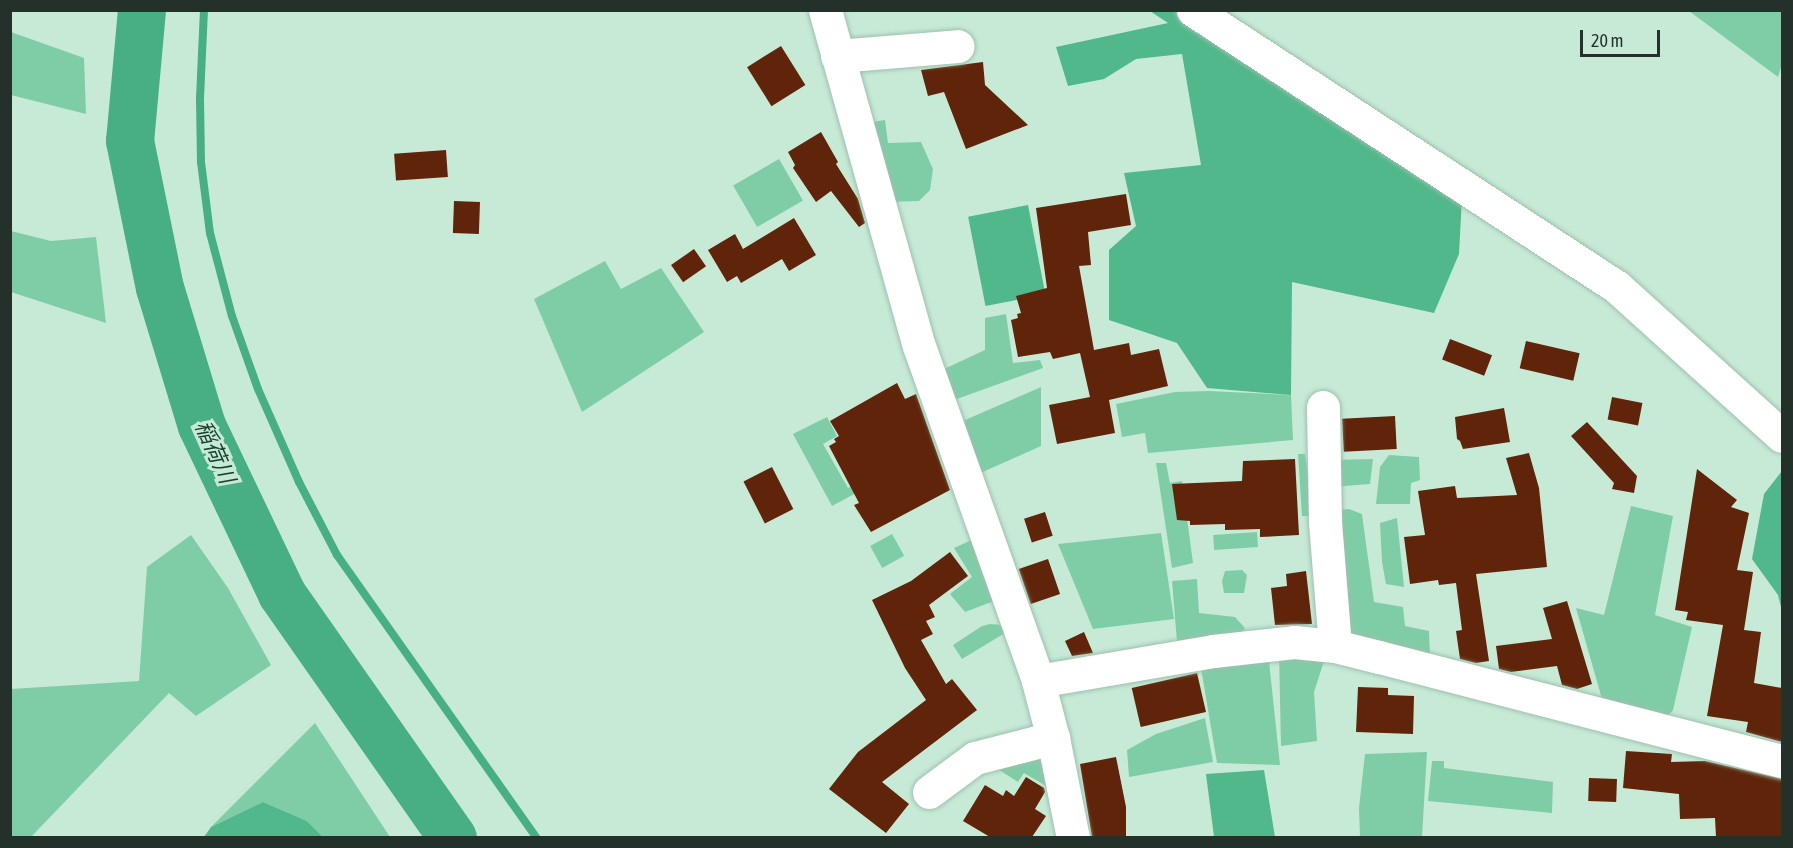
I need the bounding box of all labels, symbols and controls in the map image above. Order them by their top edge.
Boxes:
scale bar [1583,18,1662,56]
text: 20 m [1591,30,1623,51]
water label: 稲荷川 [190,416,240,488]

